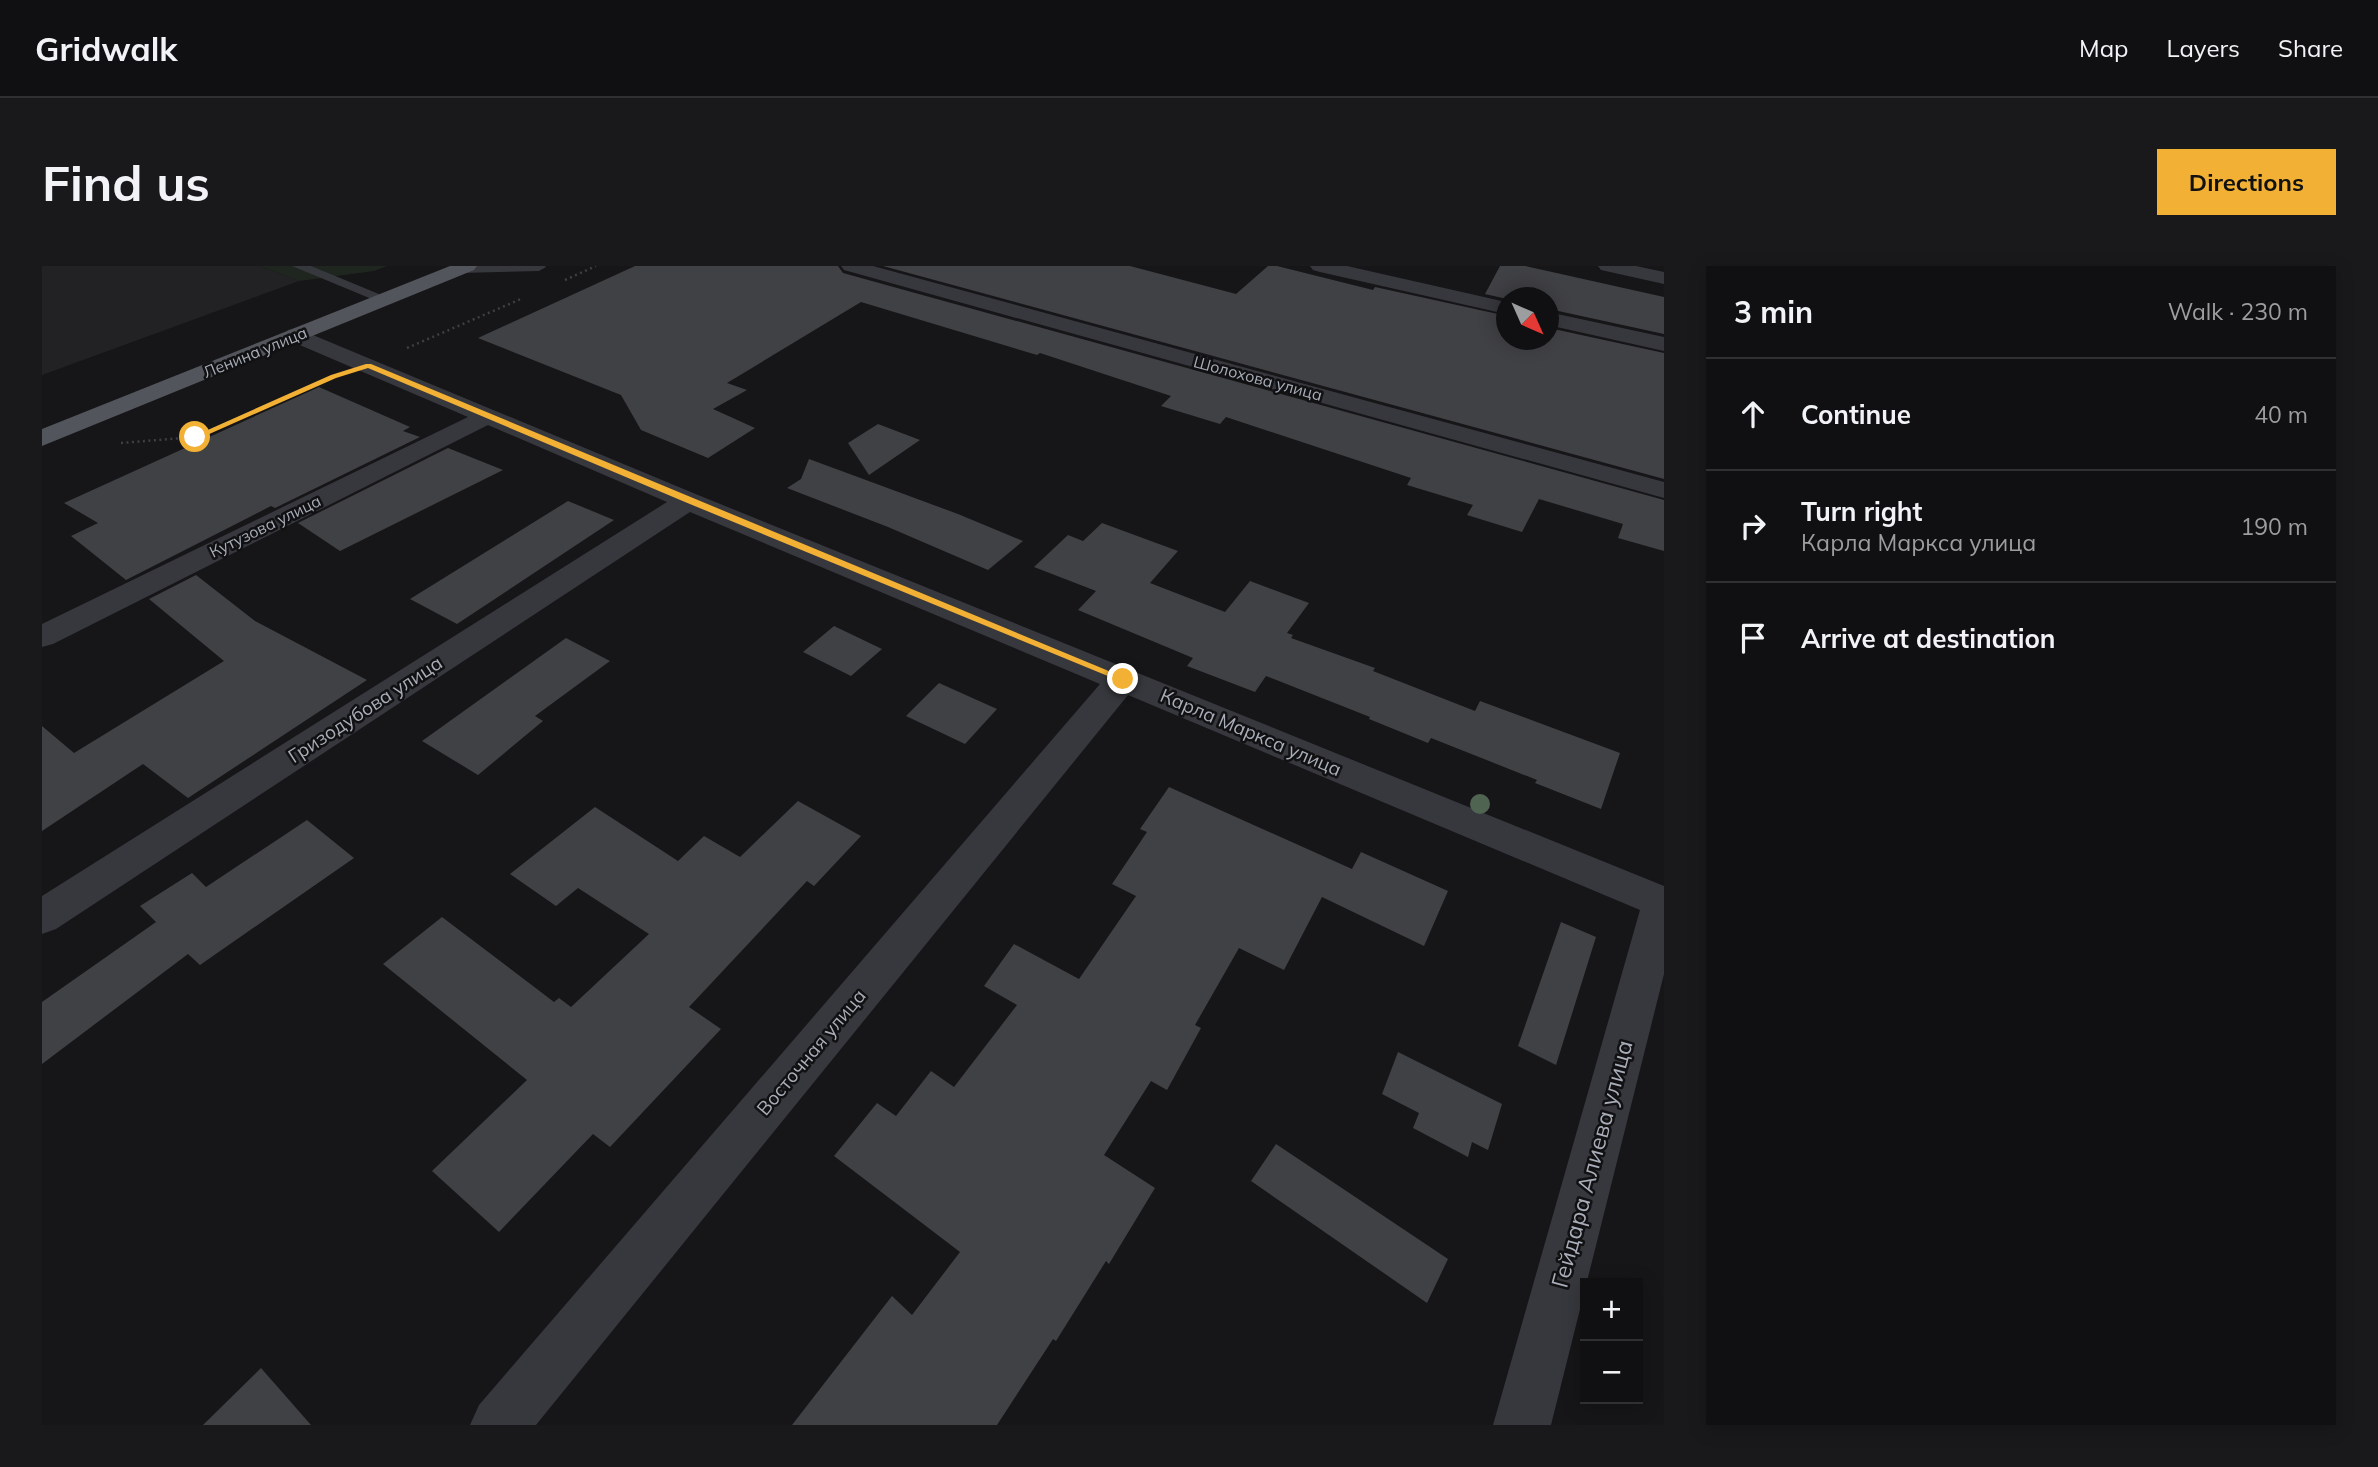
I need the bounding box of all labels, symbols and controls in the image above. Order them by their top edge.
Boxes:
text: Gridwalk [35,28,178,69]
text: Map [2079,33,2128,63]
text: Layers [2166,33,2240,63]
text: Share [2278,33,2343,63]
button: Directions [2157,149,2336,215]
text: Find us [42,152,210,213]
north arrow [1496,287,1559,350]
text: 3 min [1734,293,1813,331]
text: Walk · 230 m [2168,297,2308,326]
street label: Ленина улица [200,322,310,382]
street label: Шолохова улица [1192,351,1324,405]
icon: ahead [1734,395,1772,433]
text: Continue [1801,398,1911,431]
text: 40 m [2254,400,2308,429]
route start [179,421,210,452]
street label: Кутузова улица [206,490,324,562]
text: Turn right [1801,495,1922,528]
icon: right [1734,507,1772,545]
text: 190 m [2240,512,2308,541]
text: Карла Маркса улица [1801,528,2036,557]
icon: arrive [1734,619,1772,657]
text: Arrive at destination [1801,622,2056,655]
street label: Гризодубова улица [283,650,447,768]
route end [1107,663,1138,694]
street label: Карла Маркса улица [1157,683,1345,781]
street label: Восточная улица [751,984,871,1120]
street label: Гейдара Алиева улица [1544,1037,1639,1291]
map controls [1580,1278,1643,1404]
button: + [1580,1278,1643,1341]
button: − [1580,1341,1643,1404]

